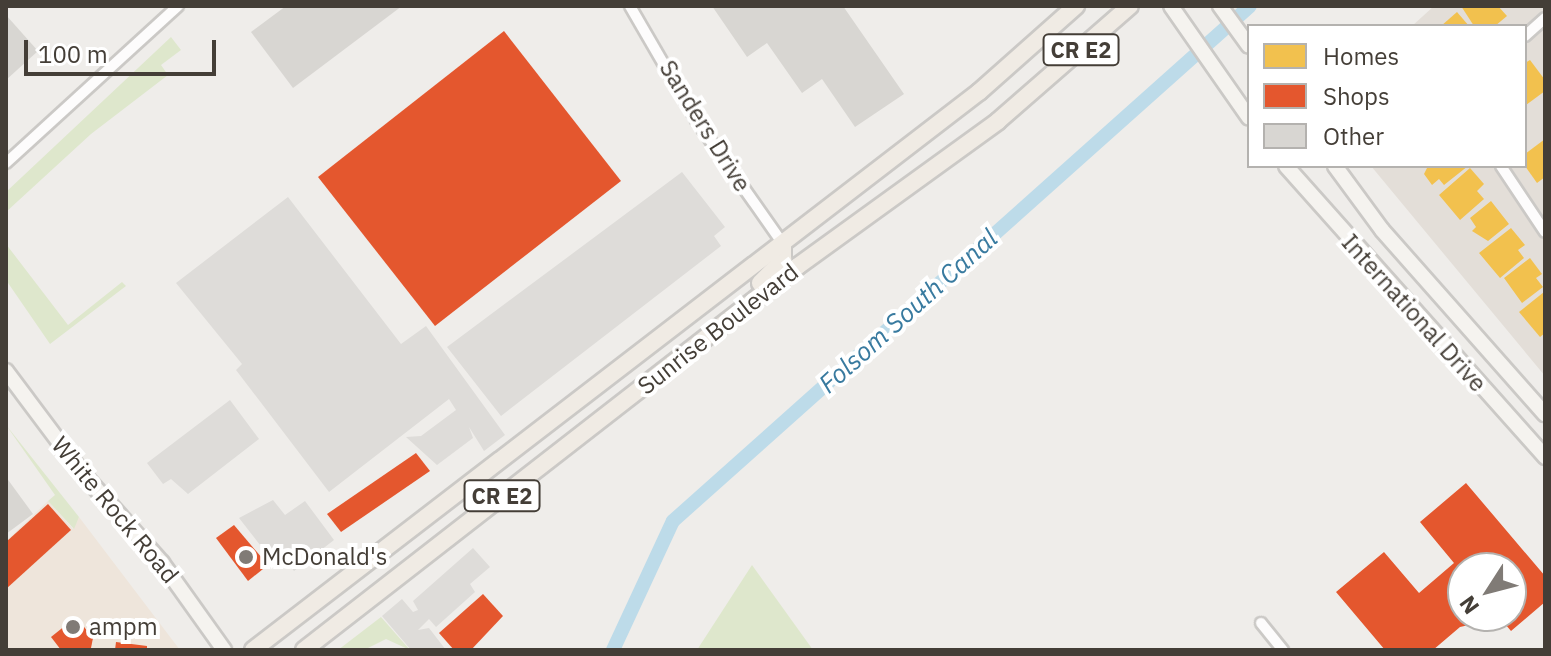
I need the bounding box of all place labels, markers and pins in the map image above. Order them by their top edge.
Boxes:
place label: McDonald's [262,543,387,571]
marker: McDonald's [237,548,255,566]
place label: ampm [89,613,158,641]
marker: ampm [64,618,82,636]

